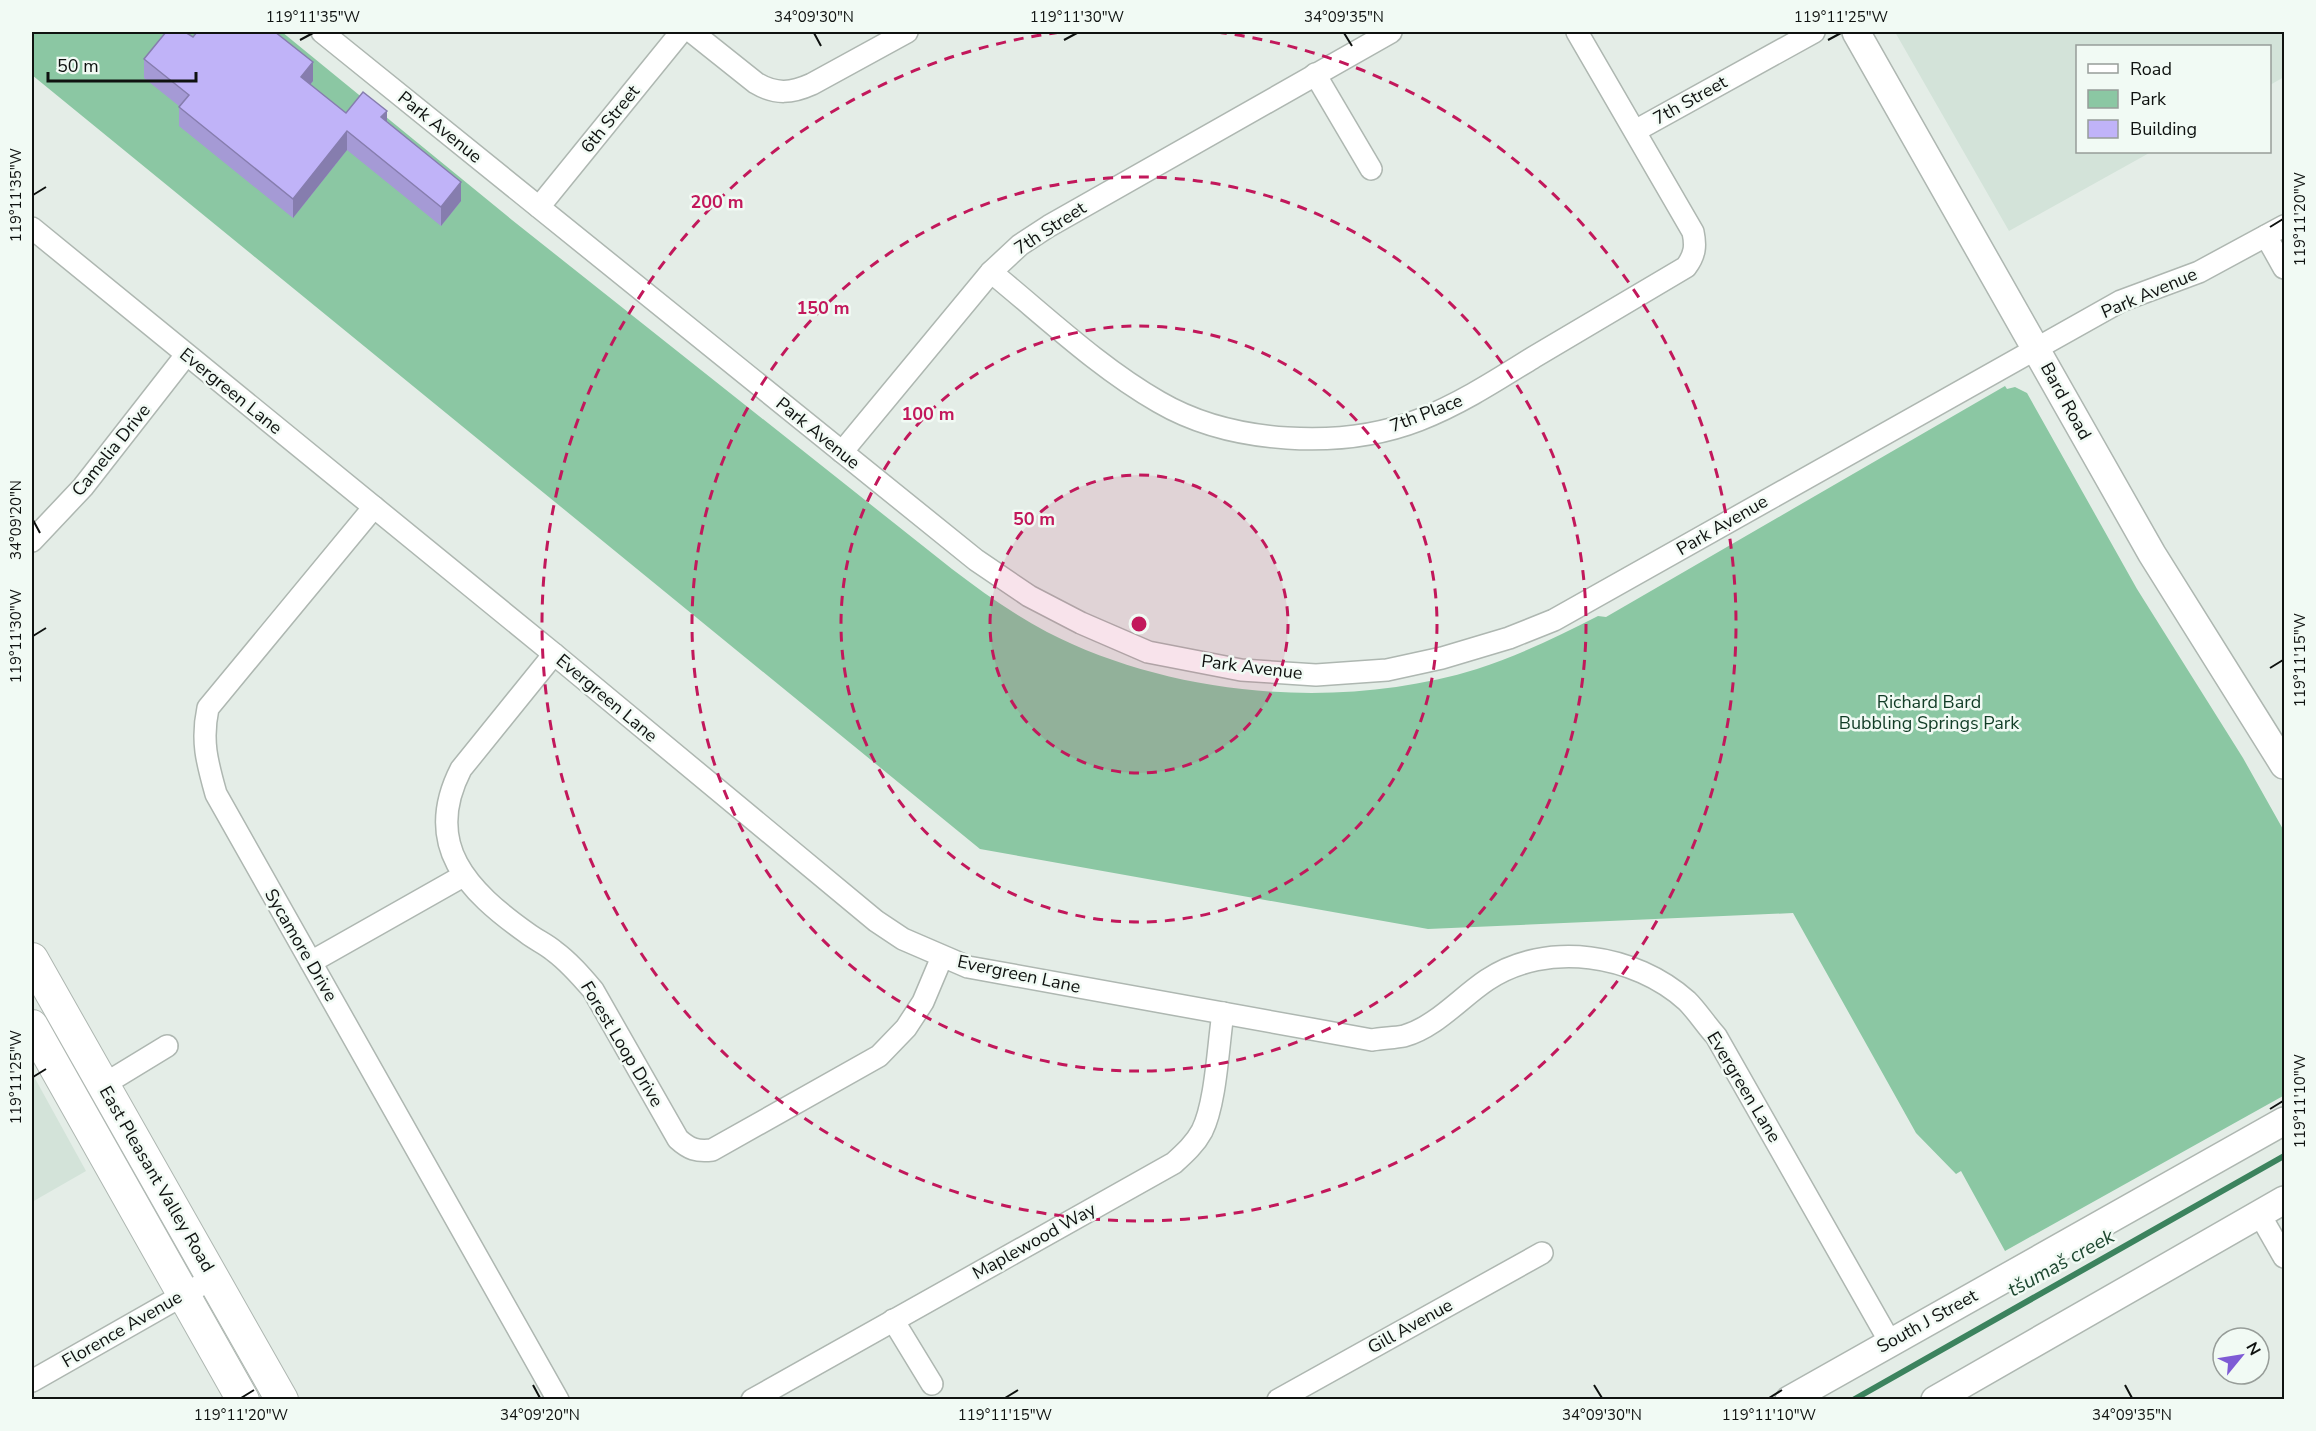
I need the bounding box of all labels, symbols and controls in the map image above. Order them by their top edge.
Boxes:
text: 119°11'35"W [266,7,361,27]
text: 34°09'30"N [774,7,854,27]
text: 119°11'30"W [1030,7,1125,27]
text: 34°09'35"N [1304,7,1384,27]
text: 119°11'25"W [1794,7,1889,27]
scale bar [48,45,196,83]
legend [2076,45,2271,153]
text: 50 m [57,54,99,78]
text: Road [2130,57,2172,81]
street label: 7th Street [1649,70,1732,130]
street label: 6th Street [575,79,645,158]
street label: Park Avenue [393,86,487,168]
text: Park [2130,87,2167,111]
text: Building [2130,117,2197,141]
text: 119°11'35"W [6,147,26,242]
text: 119°11'20"W [2290,171,2310,266]
text: 200 m [690,190,744,214]
street label: 7th Street [1009,195,1091,260]
street label: Park Avenue [2097,262,2201,324]
text: 150 m [796,296,850,320]
street label: Evergreen Lane [175,342,287,440]
street label: Bard Road [2035,358,2097,444]
street label: 7th Place [1386,388,1466,438]
street label: Park Avenue [771,392,865,474]
street label: Camelia Drive [66,399,156,501]
text: 100 m [901,402,955,426]
text: 34°09'20"N [6,480,26,560]
street label: Park Avenue [1672,489,1772,561]
text: 50 m [1013,507,1055,531]
text: 119°11'30"W [6,588,26,683]
text: 119°11'15"W [2290,612,2310,707]
centre of rings [1129,614,1149,634]
street label: Evergreen Lane [551,649,663,747]
street label: Park Avenue [1200,649,1304,685]
park label: Richard Bard Bubbling Springs Park [1839,690,2020,735]
street label: Sycamore Drive [259,884,343,1006]
street label: Evergreen Lane [955,949,1083,999]
street label: Forest Loop Drive [575,977,669,1111]
street label: Evergreen Lane [1701,1027,1787,1147]
text: 119°11'25"W [6,1029,26,1124]
text: 119°11'10"W [2290,1053,2310,1148]
street label: East Pleasant Valley Road [94,1082,220,1276]
street label: Maplewood Way [968,1197,1101,1285]
water label: tšumaš creek [2003,1222,2120,1303]
street label: South J Street [1872,1283,1982,1359]
street label: Florence Avenue [58,1285,186,1373]
street label: Gill Avenue [1363,1293,1457,1359]
north arrow [2211,1326,2271,1386]
text: N [2241,1338,2266,1360]
text: 119°11'20"W [194,1405,289,1425]
text: 34°09'20"N [500,1405,580,1425]
text: 119°11'15"W [958,1405,1053,1425]
text: 34°09'30"N [1562,1405,1642,1425]
text: 119°11'10"W [1722,1405,1817,1425]
text: 34°09'35"N [2092,1405,2172,1425]

